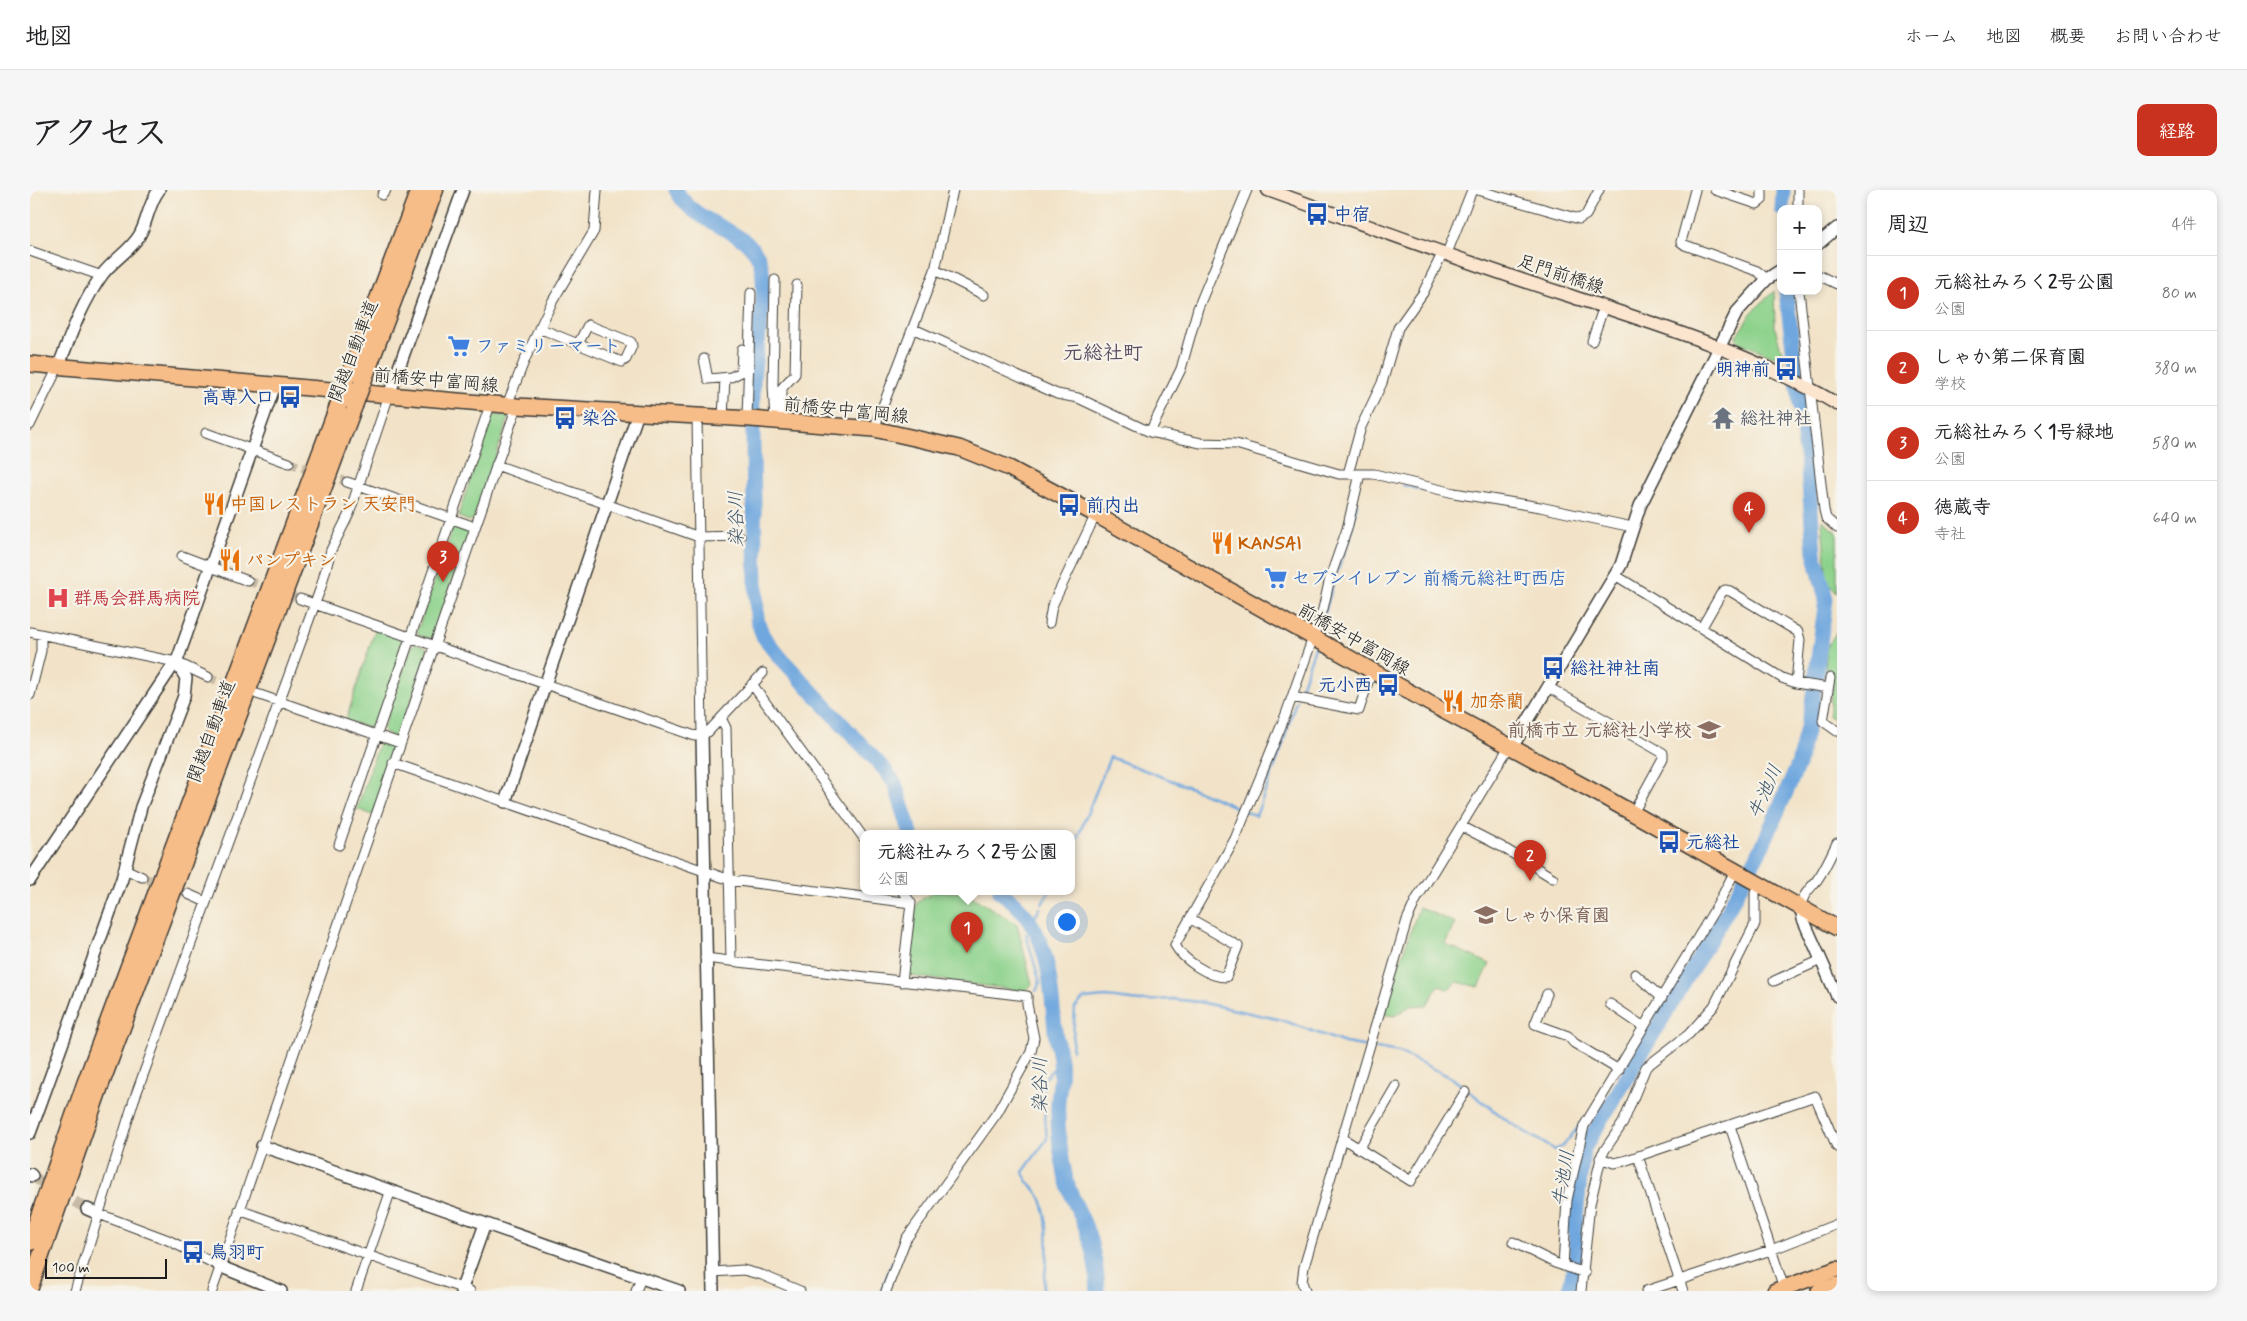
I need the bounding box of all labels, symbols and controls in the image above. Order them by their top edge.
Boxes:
text: 地図 [25,22,73,53]
text: ホーム [1905,25,1958,49]
text: 地図 [1986,25,2022,49]
text: 概要 [2050,25,2086,49]
text: お問い合わせ [2114,25,2222,49]
button: 経路 [2137,104,2217,156]
text: アクセス [30,111,168,157]
bus stop icon: 中宿 [1304,201,1330,227]
place label: 中宿 [1334,203,1370,227]
map controls [1777,205,1822,295]
button: + [1777,205,1822,250]
text: 周辺 [1887,211,1929,239]
text: 4件 [2172,214,2197,235]
street label: 足門前橋線 [1514,250,1607,300]
button: − [1777,250,1822,295]
text: 元総社みろく2号公園 [1934,270,2114,295]
text: 1 [1899,283,1907,304]
text: 80 m [2162,283,2197,304]
street label: 関越自動車道 [323,297,384,406]
text: 公園 [1934,299,1966,320]
supermarket icon: ファミリーマート [446,333,472,359]
place label: ファミリーマート [476,335,621,359]
district label: 元総社町 [1063,340,1143,367]
text: しゃか第二保育園 [1934,345,2086,370]
bus stop icon: 明神前 [1773,356,1799,382]
place label: 明神前 [1716,358,1770,382]
text: 2 [1899,358,1907,379]
text: 380 m [2154,358,2197,379]
street label: 前橋安中富岡線 [372,364,500,398]
text: 学校 [1934,374,1966,395]
bus stop icon: 高専入口 [277,384,303,410]
place label: 高専入口 [202,386,274,410]
street label: 前橋安中富岡線 [782,392,910,430]
bus stop icon: 染谷 [552,405,578,431]
temple icon: 総社神社 [1710,405,1736,431]
place label: 染谷 [582,407,618,431]
place label: 総社神社 [1740,407,1812,431]
text: 元総社みろく1号緑地 [1934,420,2114,445]
text: 3 [1899,433,1907,454]
text: 580 m [2152,433,2197,454]
text: 公園 [1934,449,1966,470]
water label: 染谷川 [724,490,749,548]
restaurant icon: 中国レストラン 天安門 [201,491,227,517]
bus stop icon: 前内出 [1056,492,1082,518]
pin: 4 [1733,492,1765,533]
place label: 中国レストラン 天安門 [230,493,416,517]
place label: 前内出 [1086,494,1140,518]
text: 徳蔵寺 [1934,495,1991,520]
text: 4 [1898,508,1908,529]
text: 640 m [2152,508,2197,529]
text: 寺社 [1934,524,1966,545]
restaurant icon: KANSAI [1209,530,1235,556]
place label: KANSAI [1238,532,1302,556]
pin: 3 [427,541,459,582]
restaurant icon: パンプキン [217,547,243,573]
place label: パンプキン [246,549,336,573]
supermarket icon: セブンイレブン 前橋元総社町西店 [1263,565,1289,591]
place label: セブンイレブン 前橋元総社町西店 [1292,567,1567,591]
hospital icon: 群馬会群馬病院 [45,585,71,611]
place label: 群馬会群馬病院 [74,587,200,611]
street label: 前橋安中富岡線 [1293,598,1414,682]
bus stop icon: 総社神社南 [1540,655,1566,681]
place label: 総社神社南 [1570,657,1660,681]
bus stop icon: 元小西 [1375,672,1401,698]
place label: 元小西 [1318,674,1372,698]
street label: 関越自動車道 [182,676,242,786]
restaurant icon: 加奈藺 [1440,688,1466,714]
place label: 加奈藺 [1470,690,1524,714]
school or university icon: 前橋市立 元総社小学校 [1696,717,1722,743]
place label: 前橋市立 元総社小学校 [1507,719,1692,743]
water label: 牛池川 [1742,760,1788,823]
bus stop icon: 元総社 [1656,829,1682,855]
popup [860,830,1075,895]
place label: 元総社 [1686,831,1740,855]
text: 元総社みろく2号公園 [877,840,1058,865]
pin: 2 [1514,840,1546,881]
text: 公園 [877,869,909,890]
school or university icon: しゃか保育園 [1473,902,1499,928]
place label: しゃか保育園 [1502,904,1610,928]
your location [1054,909,1080,935]
pin: 1 [951,912,983,953]
water label: 染谷川 [1028,1056,1053,1114]
water label: 牛池川 [1547,1148,1580,1208]
bus stop icon: 鳥羽町 [180,1239,206,1265]
place label: 鳥羽町 [210,1241,264,1265]
scale bar [45,1256,168,1279]
text: 100 m [52,1259,90,1277]

